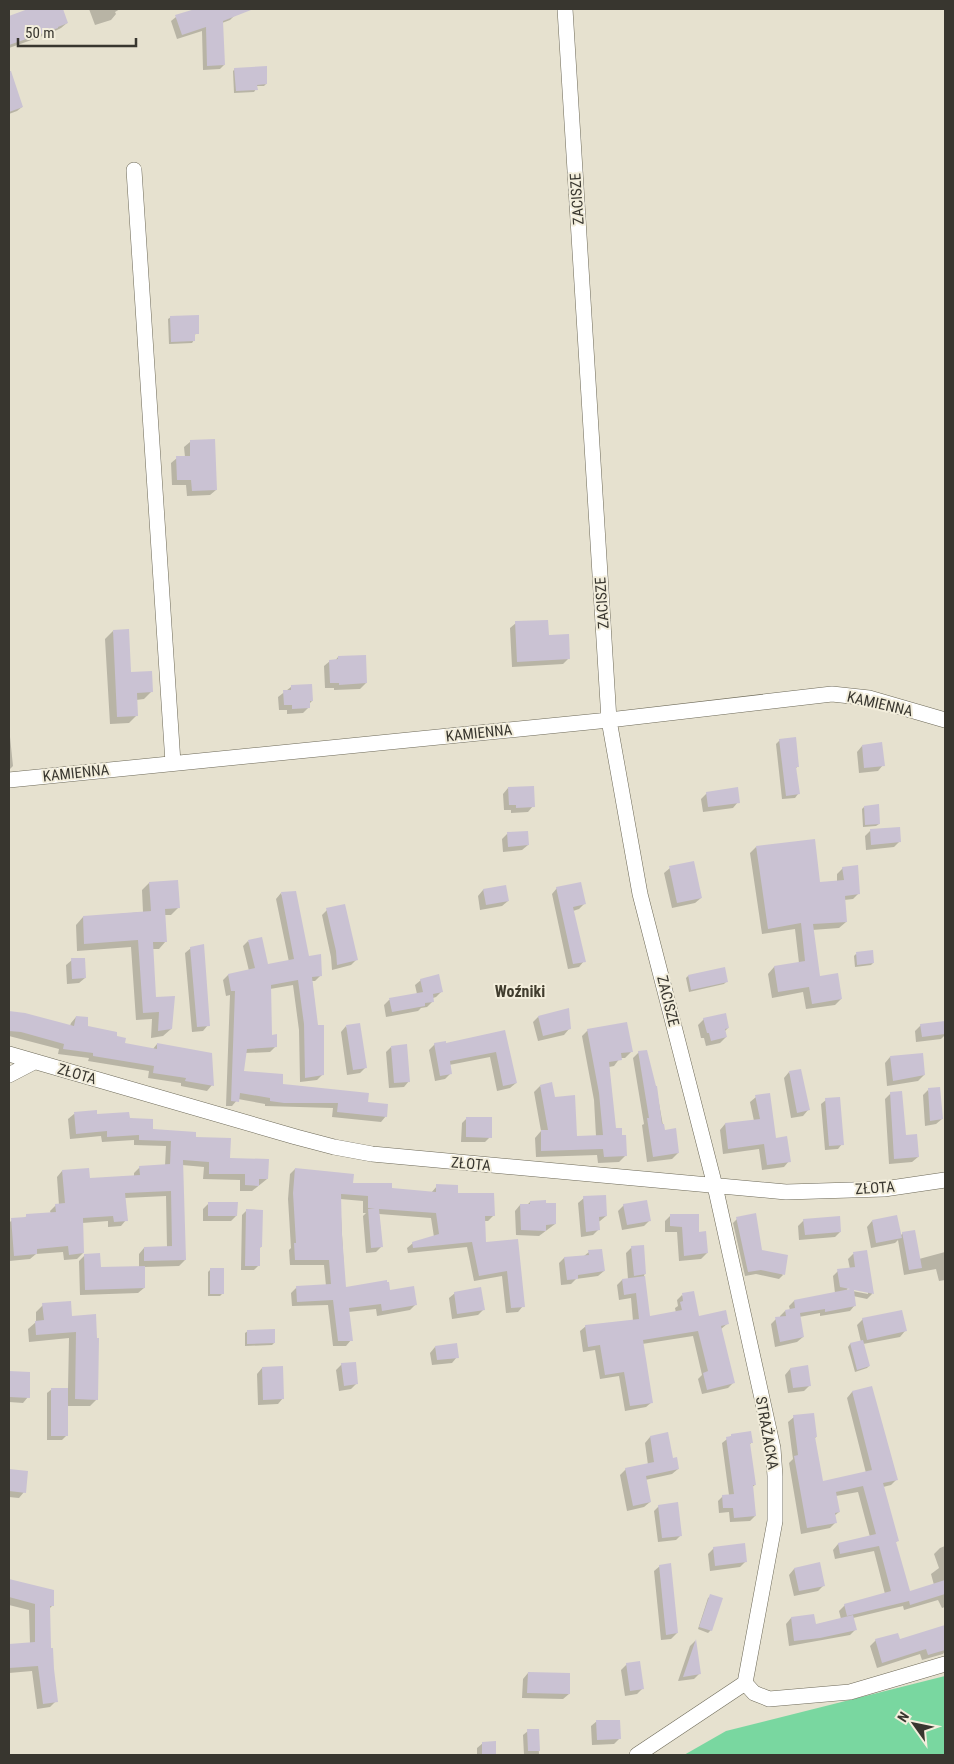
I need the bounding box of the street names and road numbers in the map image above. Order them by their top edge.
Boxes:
street label: ZACISZE [566,173,588,225]
street label: ZACISZE [591,577,613,629]
street label: KAMIENNA [845,688,915,720]
street label: KAMIENNA [445,721,513,745]
street label: KAMIENNA [42,761,110,785]
street label: ZACISZE [653,974,683,1028]
street label: ZŁOTA [55,1060,99,1088]
street label: ZŁOTA [450,1153,492,1175]
street label: ZŁOTA [855,1178,896,1198]
street label: STRAŻACKA [752,1395,782,1471]

